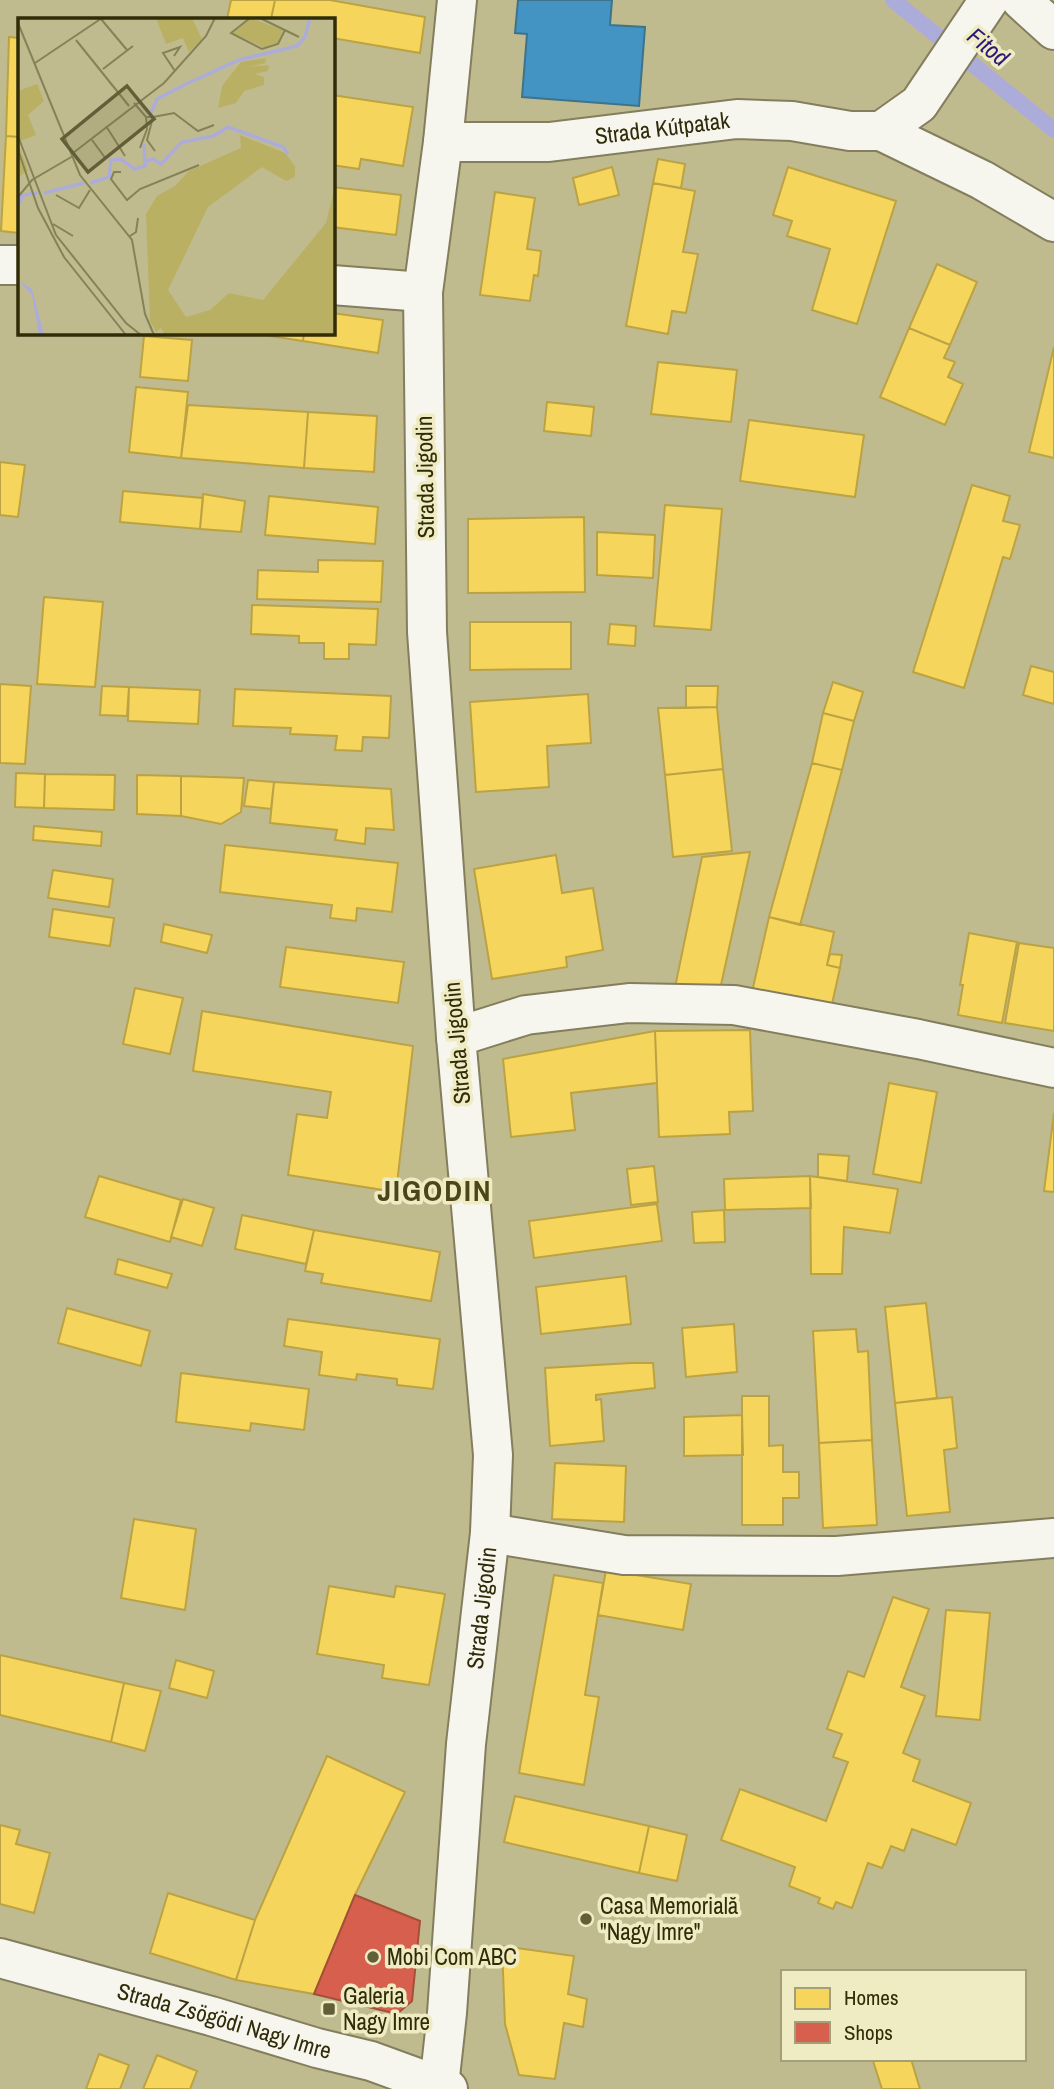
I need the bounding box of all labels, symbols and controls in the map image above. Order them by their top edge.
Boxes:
inset map [18,18,334,334]
water label: Fitod [961,20,1017,73]
street label: Strada Kútpatak [593,104,732,151]
street label: Strada Jigodin [408,415,441,539]
street label: Strada Jigodin [436,981,477,1106]
district label: JIGODIN [377,1170,493,1210]
street label: Strada Jigodin [459,1545,503,1671]
place label: Casa Memorială "Nagy Imre" [600,1890,739,1947]
marker: Casa Memorială "Nagy Imre" [578,1911,594,1927]
place label: Mobi Com ABC [387,1941,517,1972]
marker: Mobi Com ABC [365,1949,381,1965]
legend [781,1970,1026,2061]
street label: Strada Zsögödi Nagy Imre [114,1975,335,2066]
place label: Galeria Nagy Imre [343,1980,430,2037]
text: Homes [844,1983,899,2012]
marker: Galeria Nagy Imre [321,2001,337,2017]
text: Shops [844,2018,893,2047]

